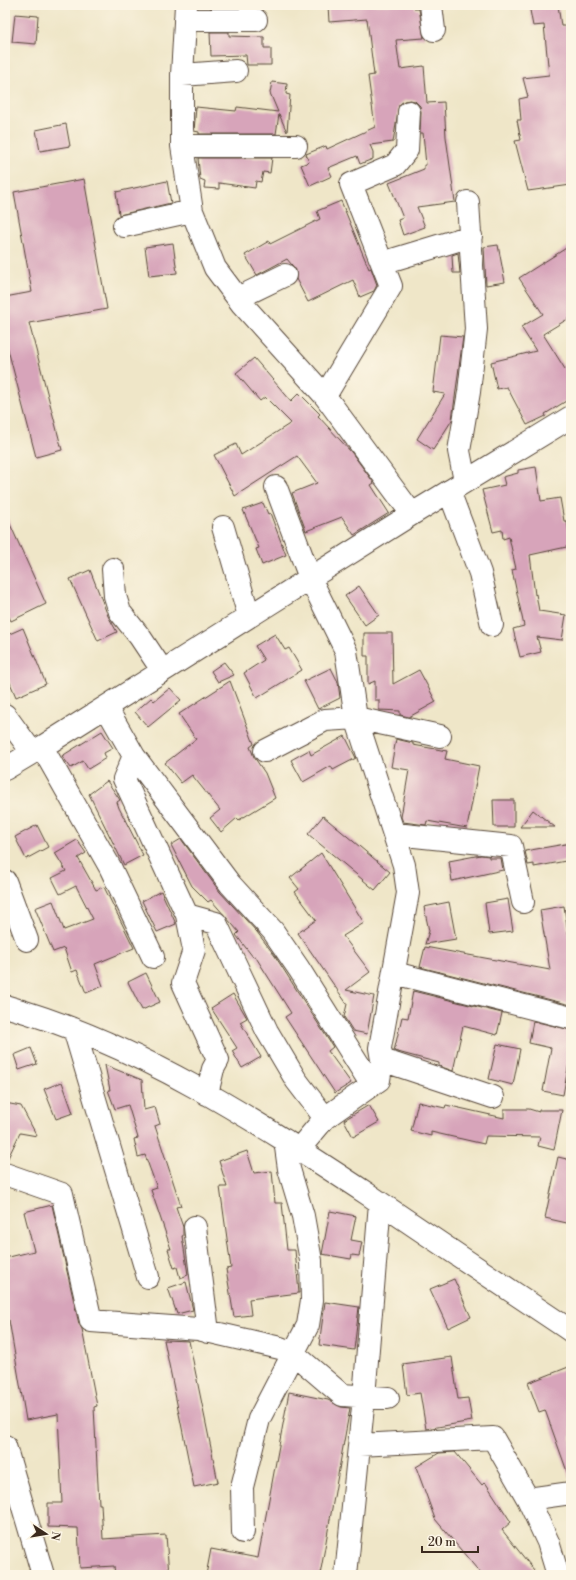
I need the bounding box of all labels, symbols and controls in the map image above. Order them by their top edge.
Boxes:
north arrow [26,1514,66,1554]
scale bar [422,1528,478,1554]
text: N [47,1530,63,1542]
text: 20 m [428,1535,456,1550]

